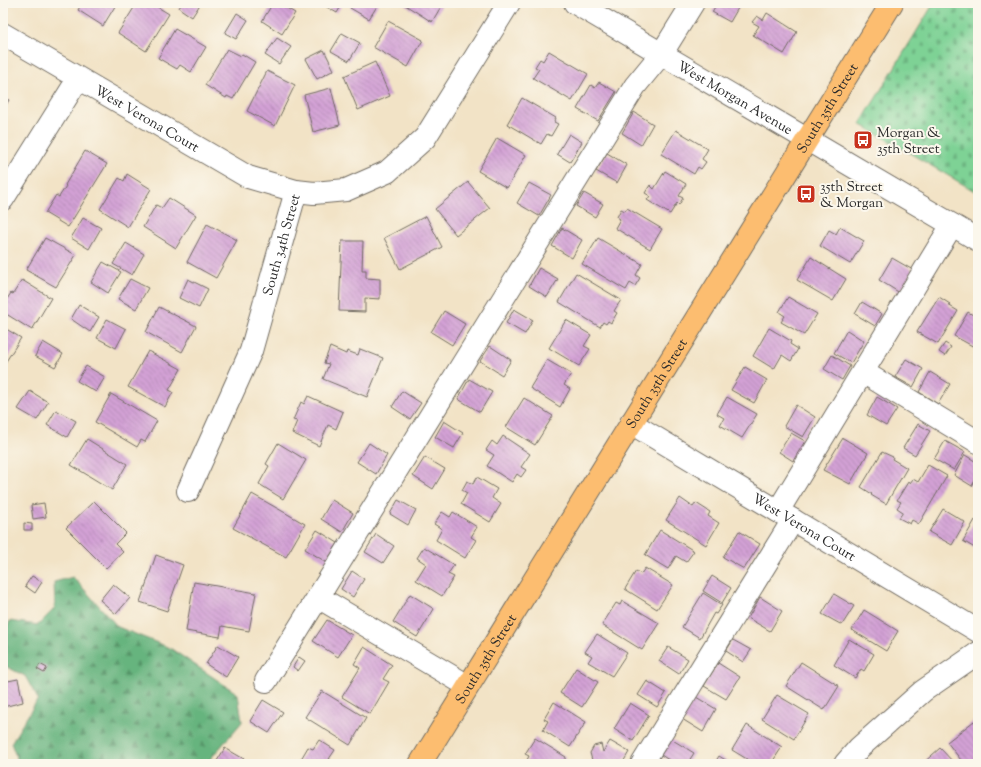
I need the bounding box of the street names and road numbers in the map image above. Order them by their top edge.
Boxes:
street label: West Morgan Avenue [673,57,796,141]
street label: South 35th Street [793,60,864,158]
street label: West Verona Court [90,82,202,158]
street label: South 34th Street [259,192,307,298]
street label: South 35th Street [622,335,694,433]
street label: West Verona Court [748,490,859,568]
street label: South 35th Street [451,611,523,709]

